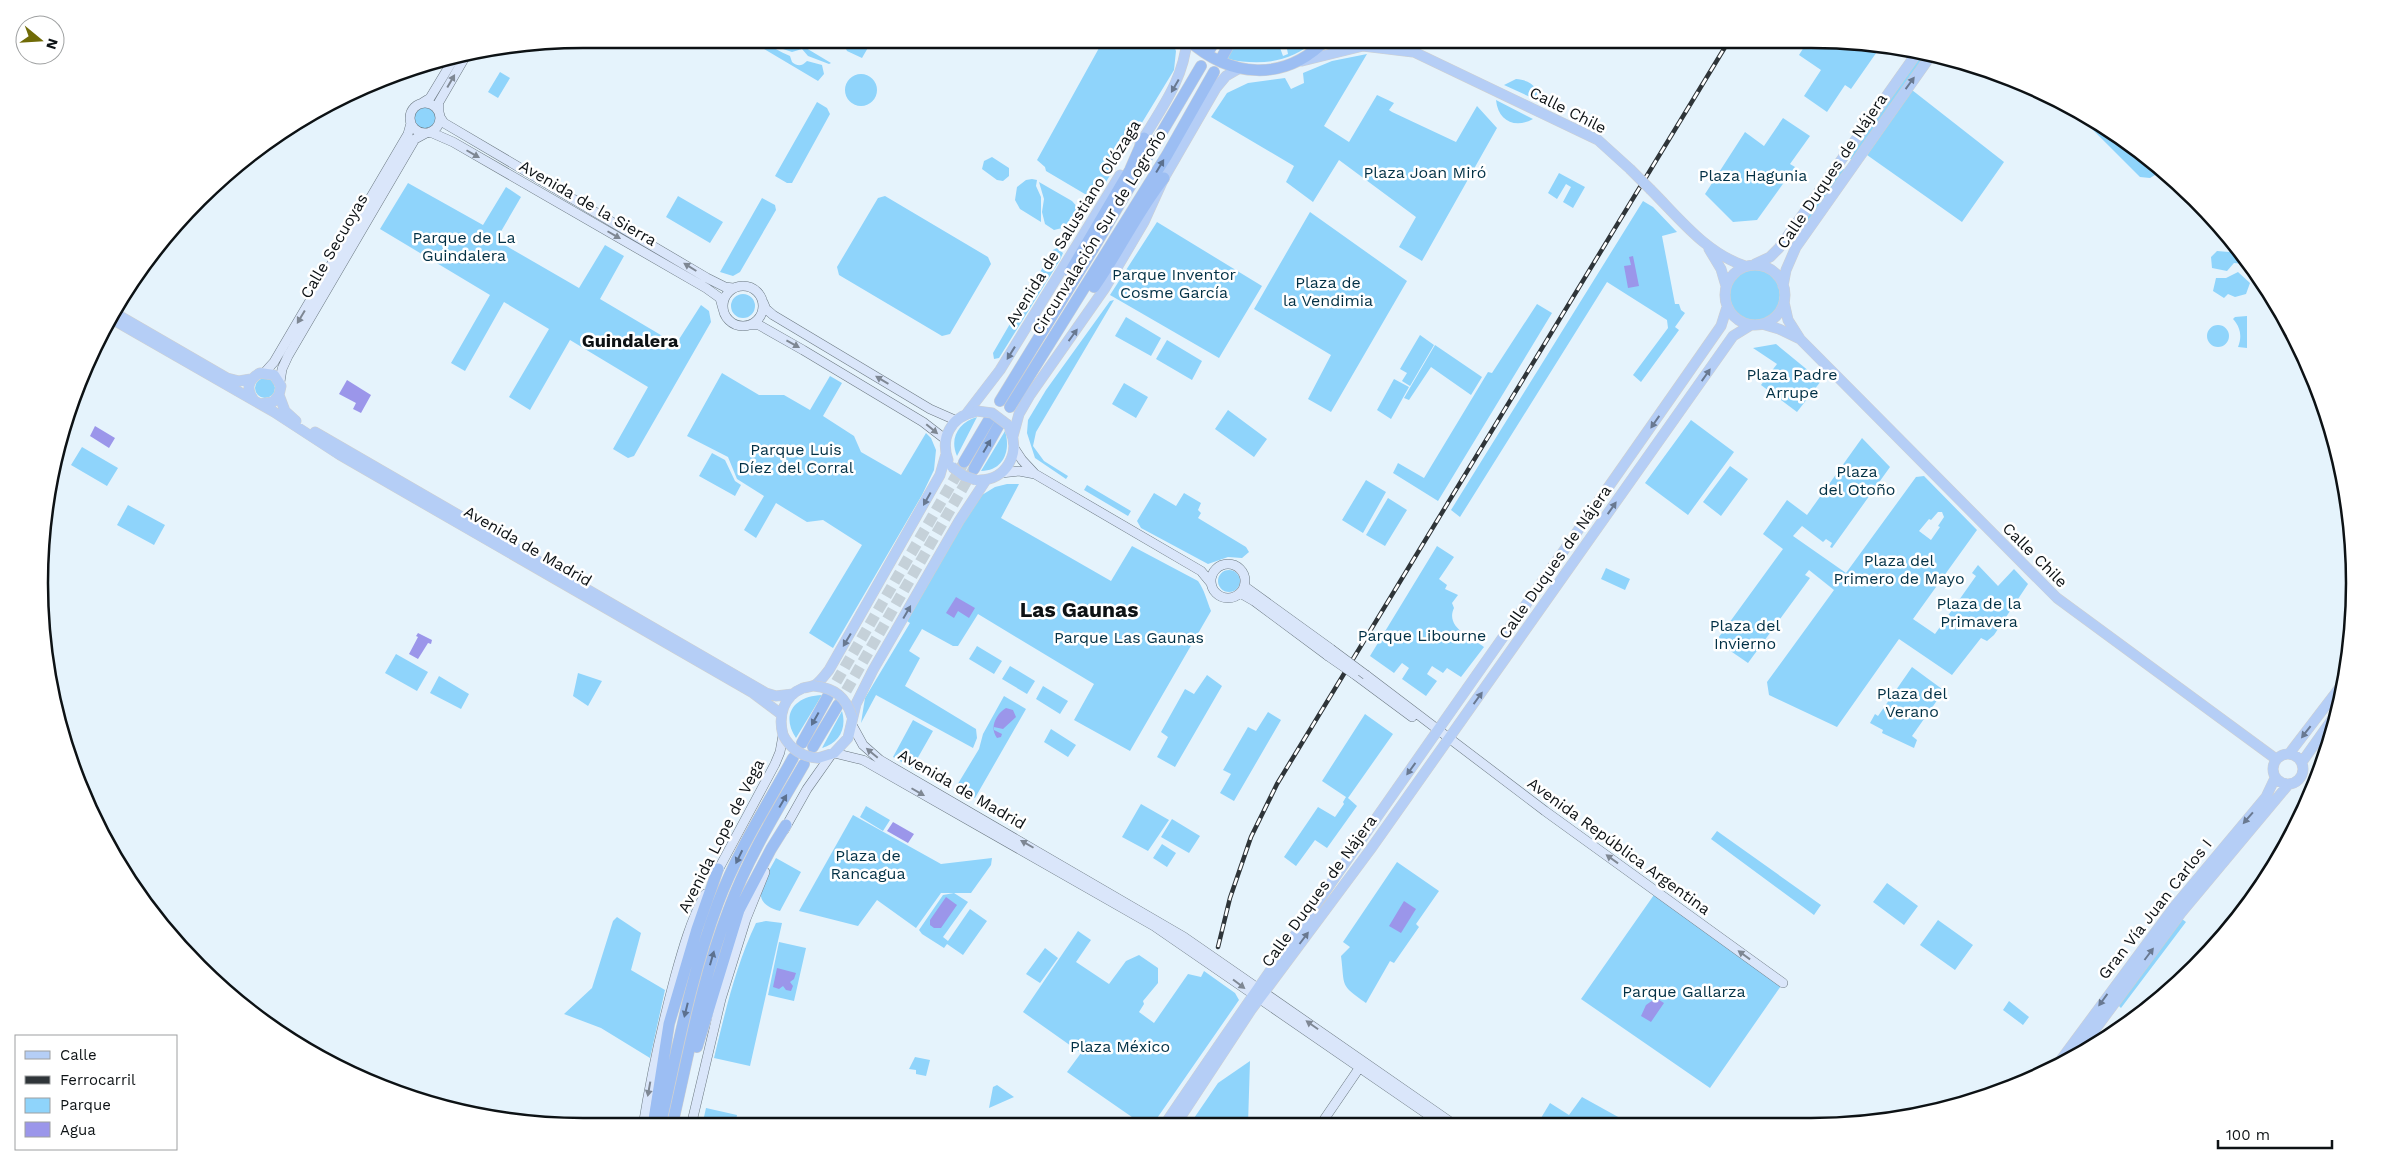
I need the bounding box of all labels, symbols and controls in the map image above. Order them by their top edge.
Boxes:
north arrow [15,15,65,65]
text: N [43,37,62,51]
one-way arrow [446,74,455,87]
one-way arrow [1905,76,1915,90]
one-way arrow [1170,79,1179,93]
street label: Calle Chile [1526,83,1610,137]
street label: Calle Duques de Nájera [1773,90,1891,252]
street label: Avenida de Salustiano Olózaga [1001,116,1145,330]
street label: Circunvalación Sur de Logroño [1028,126,1170,338]
one-way arrow [466,150,481,158]
street label: Avenida de la Sierra [516,156,660,250]
one-way arrow [1156,159,1165,172]
park label: Plaza Joan Miró [1364,163,1486,182]
park label: Plaza Hagunia [1699,166,1807,185]
street label: Calle Secuoyas [296,190,372,302]
park label: Parque de La Guindalera [412,228,516,265]
one-way arrow [607,231,620,240]
one-way arrow [683,263,696,272]
park label: Parque Inventor Cosme García [1112,265,1237,302]
park label: Plaza de la Vendimia [1283,273,1373,310]
one-way arrow [296,310,305,323]
one-way arrow [1068,328,1078,341]
district label: Guindalera [582,330,679,351]
one-way arrow [786,340,801,348]
one-way arrow [1006,346,1015,359]
park label: Plaza Padre Arrupe [1747,365,1837,402]
one-way arrow [1701,368,1711,382]
one-way arrow [876,376,889,385]
one-way arrow [1650,415,1660,429]
one-way arrow [925,423,938,434]
one-way arrow [983,439,991,453]
park label: Parque Luis Díez del Corral [738,440,854,477]
park label: Plaza del Otoño [1819,462,1895,499]
street label: Calle Duques de Nájera [1495,482,1615,642]
one-way arrow [923,492,932,505]
one-way arrow [1607,501,1617,514]
street label: Avenida de Madrid [461,502,595,590]
street label: Calle Chile [1999,519,2071,591]
park label: Plaza del Primero de Mayo [1833,551,1965,588]
park label: Plaza de la Primavera [1936,594,2022,631]
district label: Las Gaunas [1020,597,1138,622]
one-way arrow [902,606,911,619]
park label: Plaza del Invierno [1710,616,1780,653]
park label: Parque Libourne [1358,626,1486,645]
park label: Parque Las Gaunas [1054,628,1204,647]
one-way arrow [842,633,851,646]
park label: Plaza del Verano [1877,684,1947,721]
one-way arrow [1473,691,1483,704]
one-way arrow [811,713,820,726]
one-way arrow [2301,725,2312,738]
street label: Avenida de Madrid [895,745,1029,833]
one-way arrow [865,747,878,758]
street label: Avenida Lope de Vega [674,756,768,916]
one-way arrow [1406,762,1416,776]
street label: Avenida República Argentina [1524,773,1714,919]
one-way arrow [912,787,925,796]
one-way arrow [779,794,787,809]
street label: Calle Duques de Nájera [1257,811,1381,971]
one-way arrow [2242,811,2254,823]
street label: Gran Vía Juan Carlos I [2094,835,2216,983]
one-way arrow [1020,839,1033,848]
park label: Plaza de Rancagua [830,846,906,883]
one-way arrow [735,850,743,864]
one-way arrow [1605,854,1619,864]
one-way arrow [1298,932,1309,945]
one-way arrow [2144,948,2155,961]
one-way arrow [1737,950,1750,960]
one-way arrow [708,951,716,966]
one-way arrow [1232,979,1246,989]
park label: Parque Gallarza [1622,982,1746,1001]
one-way arrow [2098,993,2109,1006]
one-way arrow [682,1002,690,1017]
one-way arrow [1305,1020,1319,1030]
legend [15,1035,178,1150]
park label: Plaza México [1070,1037,1170,1056]
text: Calle [60,1046,97,1064]
text: Ferrocarril [60,1071,136,1089]
one-way arrow [644,1082,652,1098]
text: Parque [60,1096,111,1114]
scale bar [2218,1118,2332,1150]
text: Agua [60,1121,96,1139]
text: 100 m [2226,1126,2270,1144]

